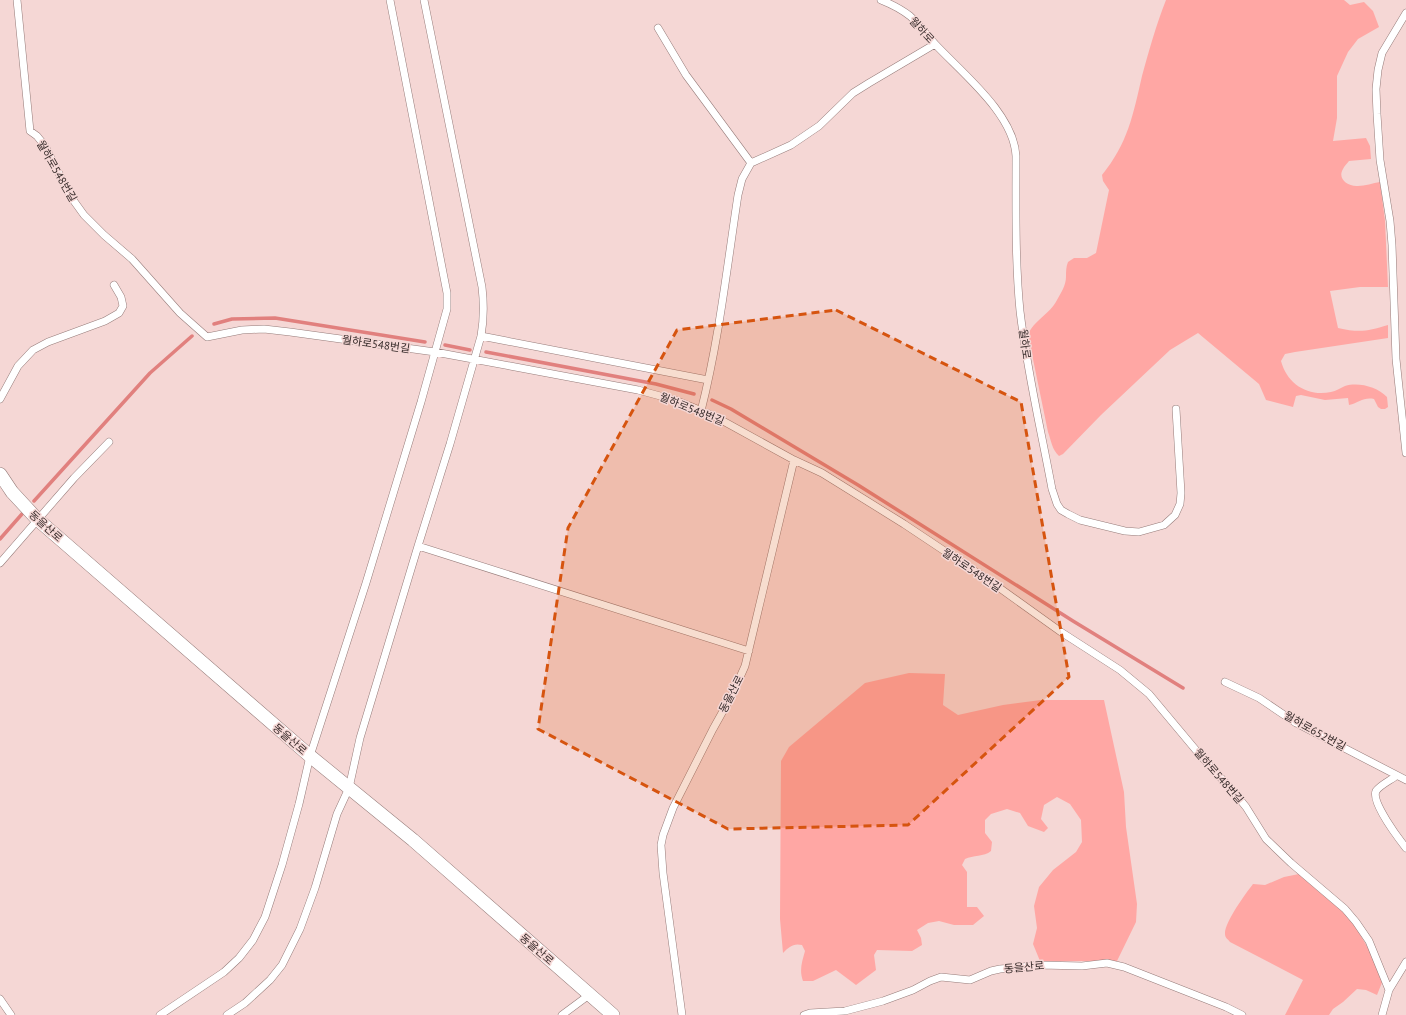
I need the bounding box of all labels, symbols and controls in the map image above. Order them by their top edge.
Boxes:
street label: 월하로 [907,14,937,46]
street label: 월하로548번길 [34,138,80,204]
street label: 월하로 [1016,328,1034,360]
street label: 월하로548번길 [341,332,411,356]
street label: 월하로548번길 [658,390,726,428]
street label: 동을산로 [26,507,66,545]
street label: 월하로548번길 [940,545,1004,595]
street label: 동을산로 [716,673,746,715]
street label: 월하로652번길 [1282,708,1348,754]
street label: 동을산로 [270,720,310,758]
street label: 월하로548번길 [1191,746,1247,806]
street label: 동을산로 [517,930,557,968]
street label: 동을산로 [1003,958,1045,976]

